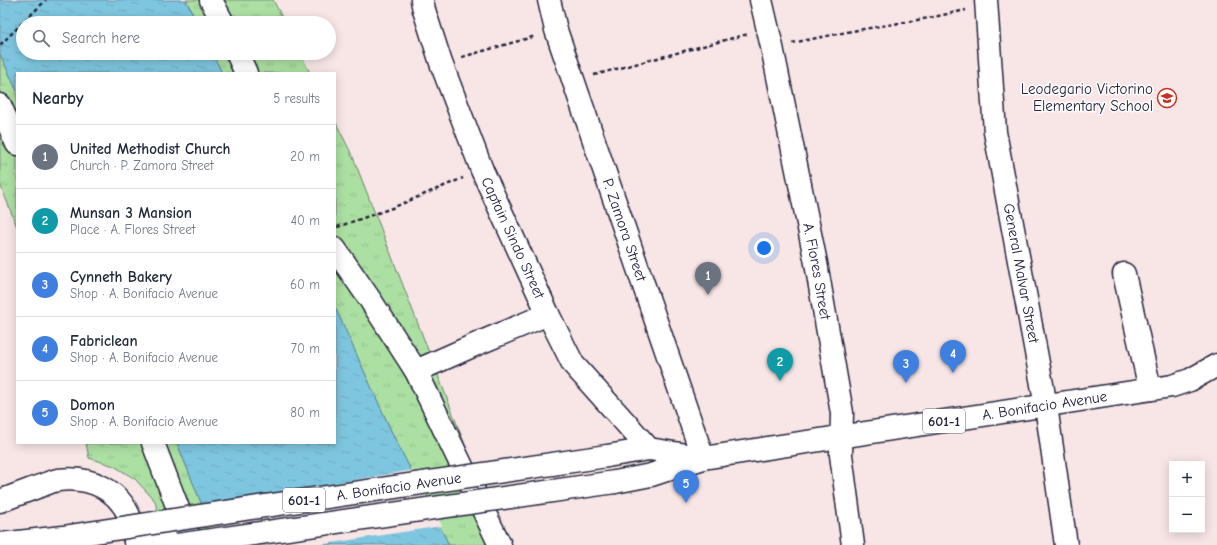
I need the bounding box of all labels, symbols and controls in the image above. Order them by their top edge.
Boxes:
search box [16,16,336,60]
icon: search [30,27,52,49]
text: Search here [62,29,140,47]
place label: Leodegario Victorino Elementary School [1021,80,1153,115]
school or university icon: Leodegario Victorino Elementary School [1156,87,1178,109]
text: Nearby [32,89,83,108]
text: 5 results [273,91,320,106]
text: United Methodist Church [70,140,230,158]
text: 1 [42,149,48,164]
text: 20 m [290,149,320,164]
text: Church · P. Zamora Street [70,158,214,173]
street label: Captain Sindo Street [477,174,549,302]
street label: P. Zamora Street [599,176,651,284]
street label: General Malvar Street [999,202,1043,345]
text: Munsan 3 Mansion [70,204,192,222]
text: 2 [42,213,48,228]
text: 40 m [291,213,320,228]
street label: A. Flores Street [799,221,835,322]
text: Place · A. Flores Street [70,222,195,237]
your location [754,238,774,258]
pin: 1 [695,262,721,295]
text: Cynneth Bakery [70,268,172,286]
text: 3 [42,277,48,292]
text: 60 m [290,277,320,292]
text: Shop · A. Bonifacio Avenue [70,286,218,301]
text: Fabriclean [70,332,138,350]
pin: 4 [940,340,966,373]
text: 4 [42,341,48,356]
text: 70 m [291,341,320,356]
pin: 2 [767,348,793,381]
text: Shop · A. Bonifacio Avenue [70,350,218,365]
pin: 3 [893,350,919,383]
street label: A. Bonifacio Avenue [981,387,1109,424]
text: Domon [70,396,115,414]
text: 5 [42,405,48,420]
text: 80 m [290,405,320,420]
road number: 601-1 [923,409,965,433]
text: Shop · A. Bonifacio Avenue [70,414,218,429]
map controls [1169,461,1205,533]
button: + [1169,461,1205,497]
street label: A. Bonifacio Avenue [335,468,463,505]
pin: 5 [673,470,699,503]
road number: 601-1 [283,488,325,512]
button: − [1169,497,1205,533]

